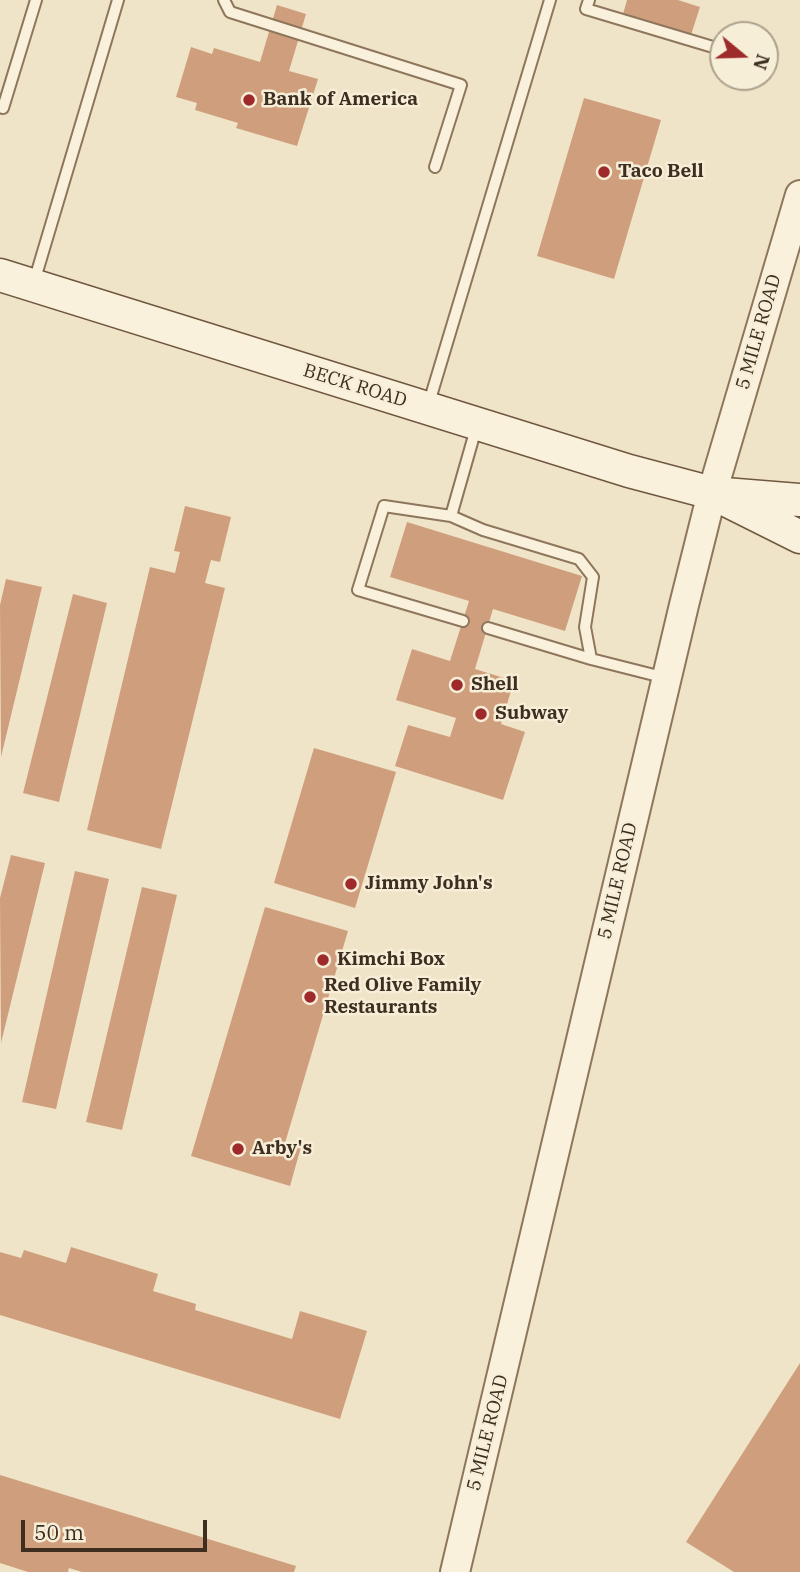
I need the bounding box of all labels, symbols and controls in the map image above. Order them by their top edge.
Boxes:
north arrow [709,21,779,91]
text: N [748,51,776,73]
place label: Bank of America [263,89,418,111]
marker: Bank of America [241,92,257,108]
place label: Taco Bell [618,161,704,183]
marker: Taco Bell [596,164,612,180]
street label: 5 MILE ROAD [732,272,786,392]
street label: BECK ROAD [300,359,410,413]
place label: Shell [471,674,518,696]
marker: Shell [449,677,465,693]
place label: Subway [495,703,568,725]
marker: Subway [473,706,489,722]
street label: 5 MILE ROAD [594,820,642,942]
place label: Jimmy John's [365,873,493,895]
marker: Jimmy John's [343,876,359,892]
place label: Kimchi Box [337,949,445,971]
marker: Kimchi Box [315,952,331,968]
place label: Red Olive Family Restaurants [324,975,481,1019]
marker: Red Olive Family Restaurants [302,989,318,1005]
place label: Arby's [252,1138,312,1160]
marker: Arby's [230,1141,246,1157]
street label: 5 MILE ROAD [463,1373,513,1493]
scale bar [24,1506,210,1550]
text: 50 m [34,1518,84,1546]

